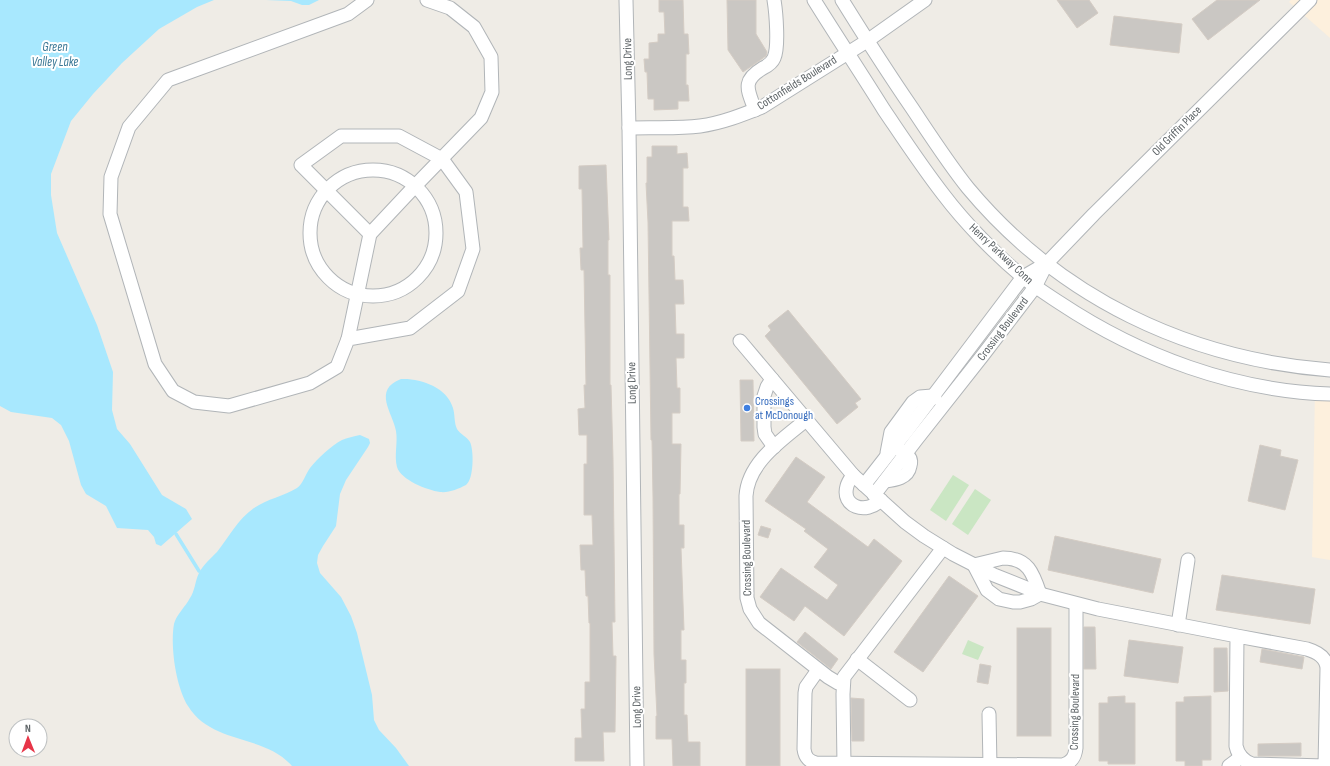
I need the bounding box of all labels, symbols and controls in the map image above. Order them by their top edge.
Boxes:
street label: Long Drive [620,38,636,80]
water label: Green Valley Lake [32,39,78,70]
street label: Cottonfields Boulevard [754,52,840,114]
street label: Old Griffin Place [1149,103,1205,159]
street label: Henry Parkway Conn [966,220,1036,288]
street label: Crossing Boulevard [974,294,1032,364]
street label: Long Drive [624,362,640,404]
place label: Crossings at McDonough [755,394,813,423]
marker: Crossings at McDonough [742,403,752,413]
street label: Crossing Boulevard [739,520,755,596]
street label: Crossing Boulevard [1067,674,1083,750]
street label: Long Drive [629,686,645,728]
north arrow [8,718,48,758]
text: N [25,722,31,735]

